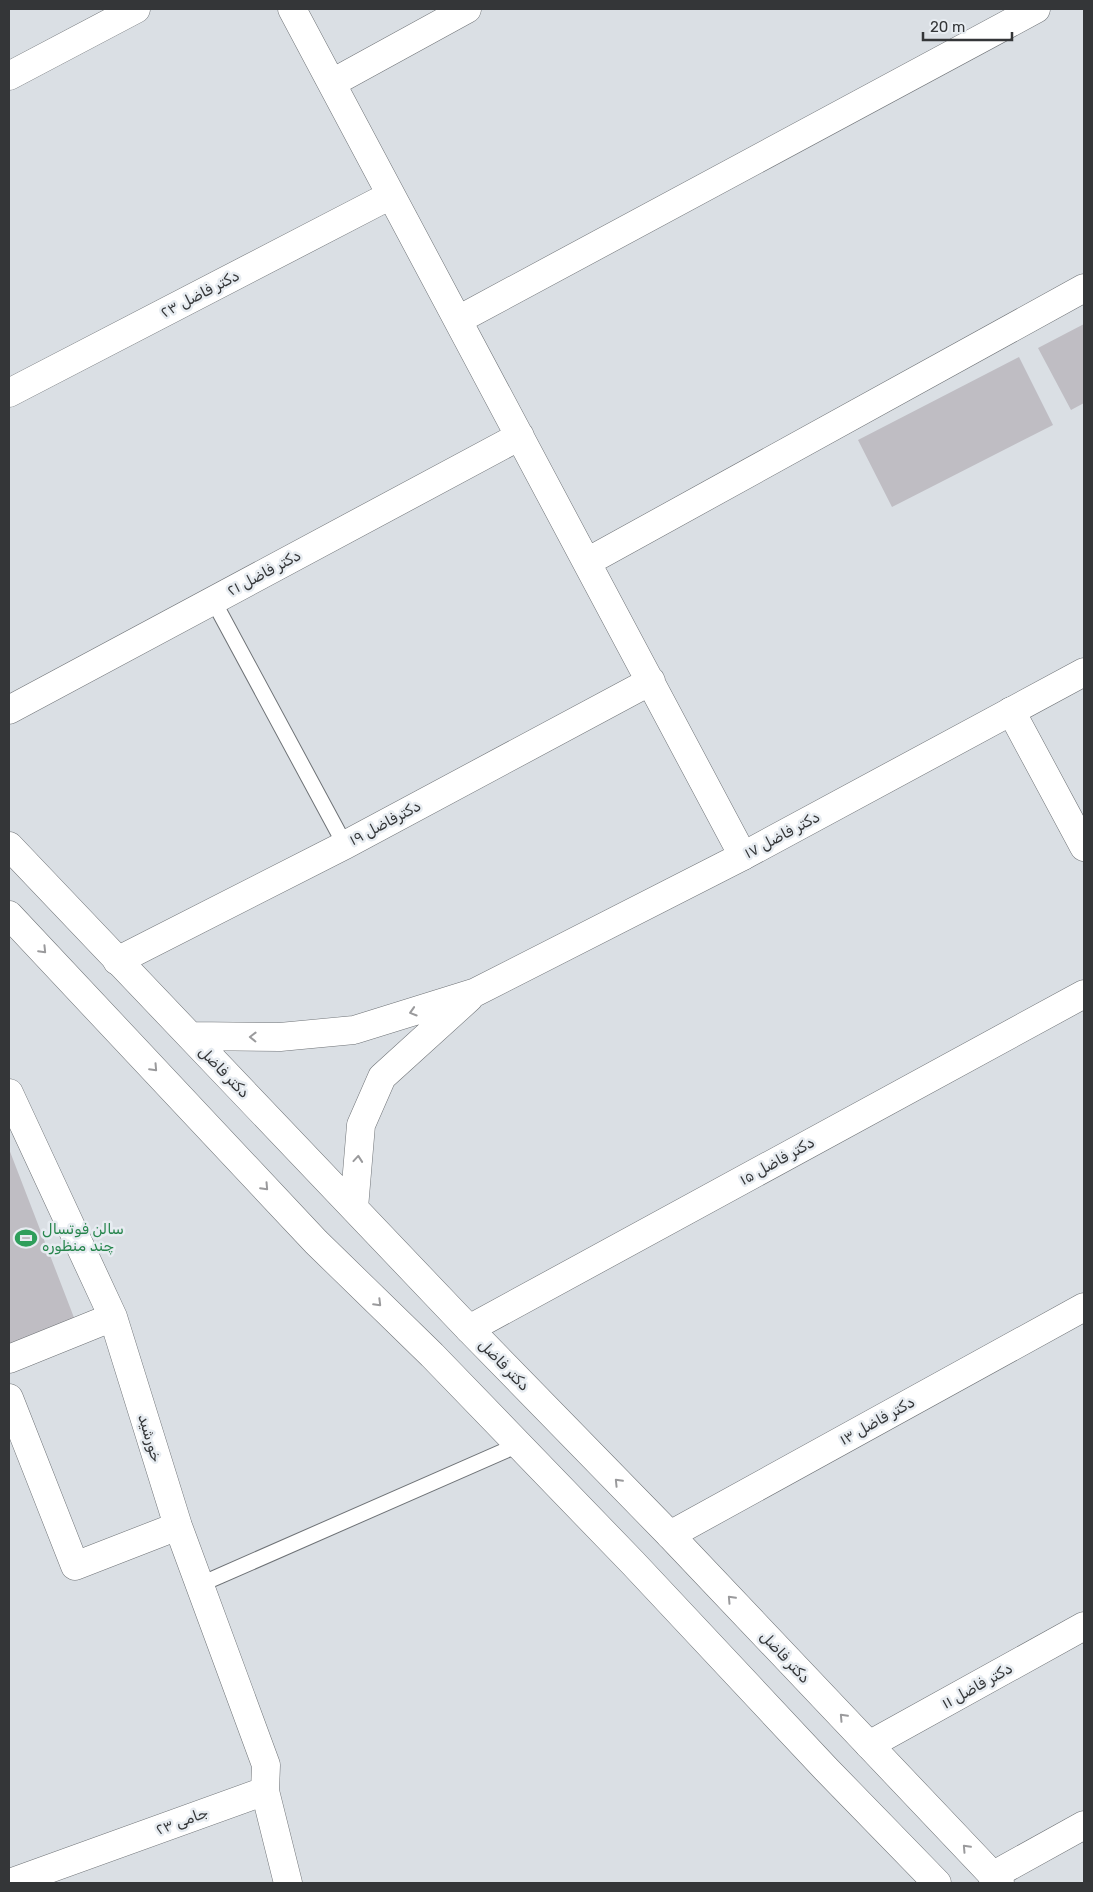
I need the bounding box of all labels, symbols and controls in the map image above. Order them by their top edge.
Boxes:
scale bar [923,10,1012,42]
text: 20 m [930,18,965,36]
street label: دکتر فاضل ۲۳ [158,267,242,321]
street label: دکتر فاضل ۲۱ [224,546,304,600]
street label: دکترفاضل ۱۹ [346,797,424,849]
street label: دکتر فاضل ۱۷ [741,808,823,862]
one-way arrow [37,944,46,953]
one-way arrow [409,1006,418,1016]
one-way arrow [249,1032,257,1042]
street label: دکتر فاضل [195,1042,253,1102]
one-way arrow [148,1063,157,1072]
street label: دکتر فاضل ۱۵ [737,1133,817,1189]
one-way arrow [353,1155,364,1163]
one-way arrow [259,1181,268,1190]
place label: سالن فوتسال چند منظوره [42,1220,124,1255]
sports icon: سالن فوتسال چند منظوره [13,1225,39,1251]
one-way arrow [373,1297,382,1306]
street label: دکتر فاضل [475,1335,533,1395]
street label: دکتر فاضل ۱۳ [836,1393,918,1449]
street label: خورشید [134,1412,166,1464]
one-way arrow [615,1479,624,1488]
one-way arrow [728,1596,737,1605]
street label: دکتر فاضل [756,1627,814,1687]
street label: دکتر فاضل ۱۱ [939,1659,1015,1713]
one-way arrow [840,1714,849,1723]
street label: جامی ۲۳ [154,1803,210,1839]
one-way arrow [963,1845,972,1854]

